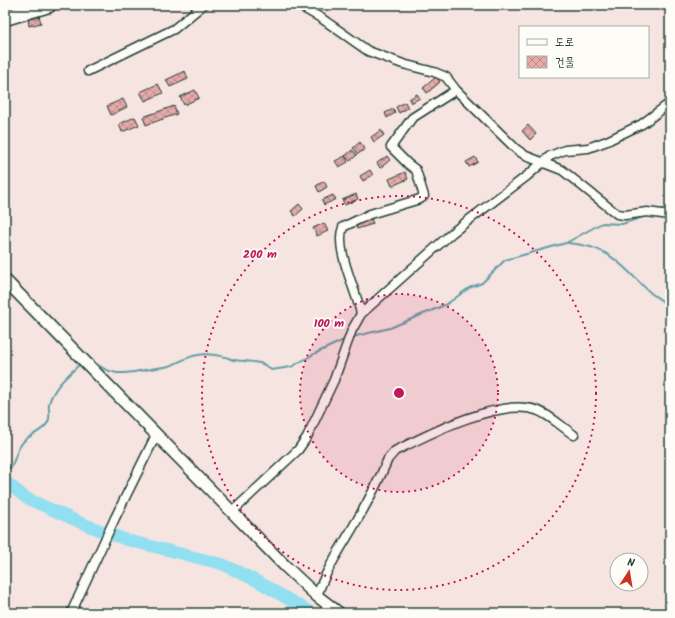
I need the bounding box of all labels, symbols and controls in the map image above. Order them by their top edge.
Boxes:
legend [519,26,649,78]
text: 도로 [555,33,574,52]
text: 건물 [555,53,575,72]
text: 200 m [243,245,277,264]
text: 100 m [314,314,344,333]
centre of rings [392,386,406,400]
north arrow [609,552,649,592]
text: N [626,554,636,573]

